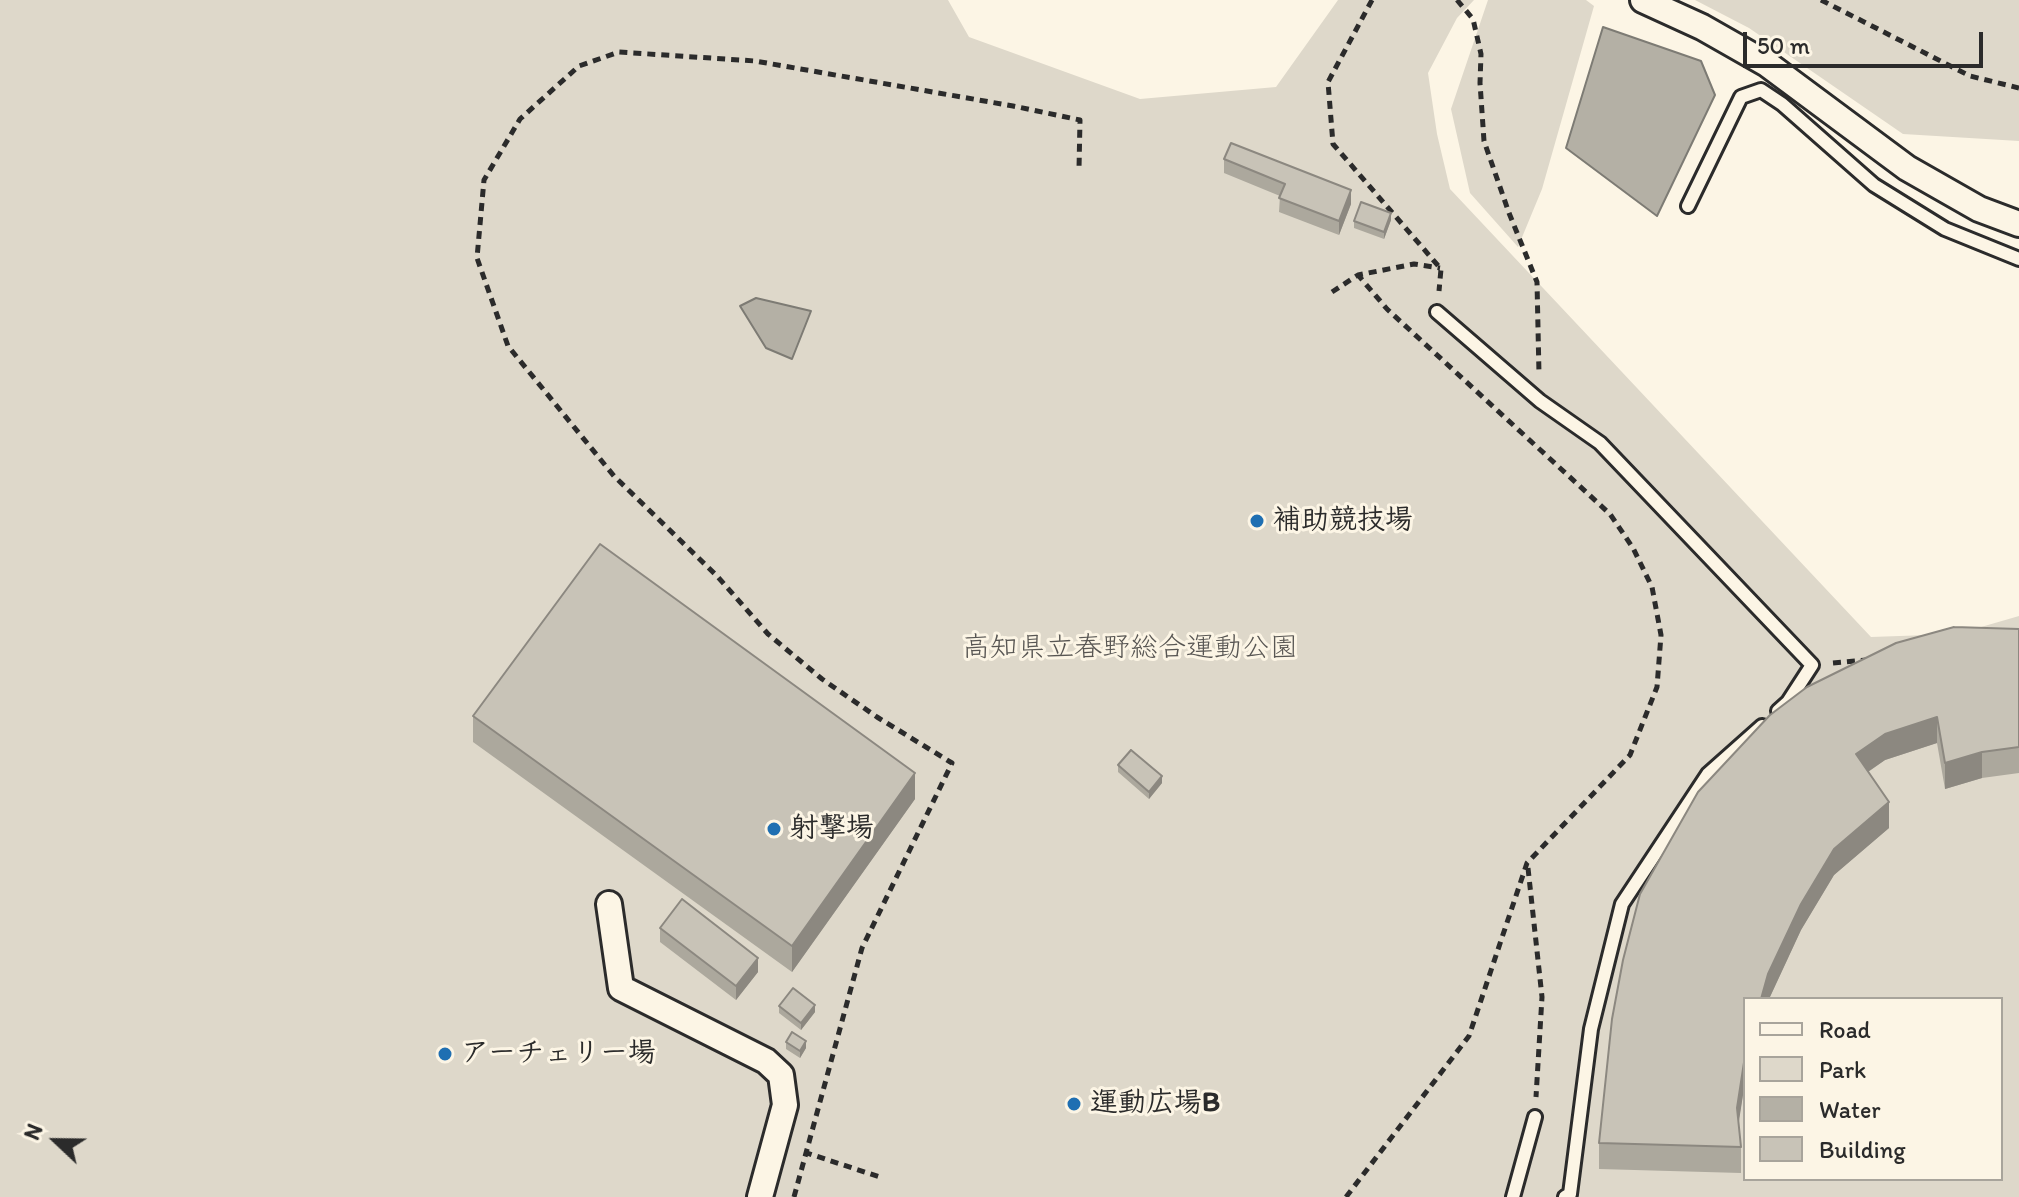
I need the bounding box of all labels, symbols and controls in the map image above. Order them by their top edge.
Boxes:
scale bar [1747,16,1987,66]
text: 50 m [1757,31,1810,60]
place label: 補助競技場 [1273,504,1413,538]
marker: 補助競技場 [1248,512,1266,530]
park label: 高知県立春野総合運動公園 [962,632,1298,666]
place label: 射撃場 [790,812,874,846]
marker: 射撃場 [765,820,783,838]
legend [1743,997,2003,1181]
text: Road [1819,1015,1871,1044]
place label: アーチェリー場 [461,1037,656,1071]
marker: アーチェリー場 [436,1045,454,1063]
text: Park [1819,1055,1866,1084]
place label: 運動広場B [1090,1087,1220,1121]
marker: 運動広場B [1065,1095,1083,1113]
text: Water [1819,1095,1881,1124]
north arrow [16,1101,96,1181]
text: N [18,1120,49,1144]
text: Building [1819,1135,1906,1164]

